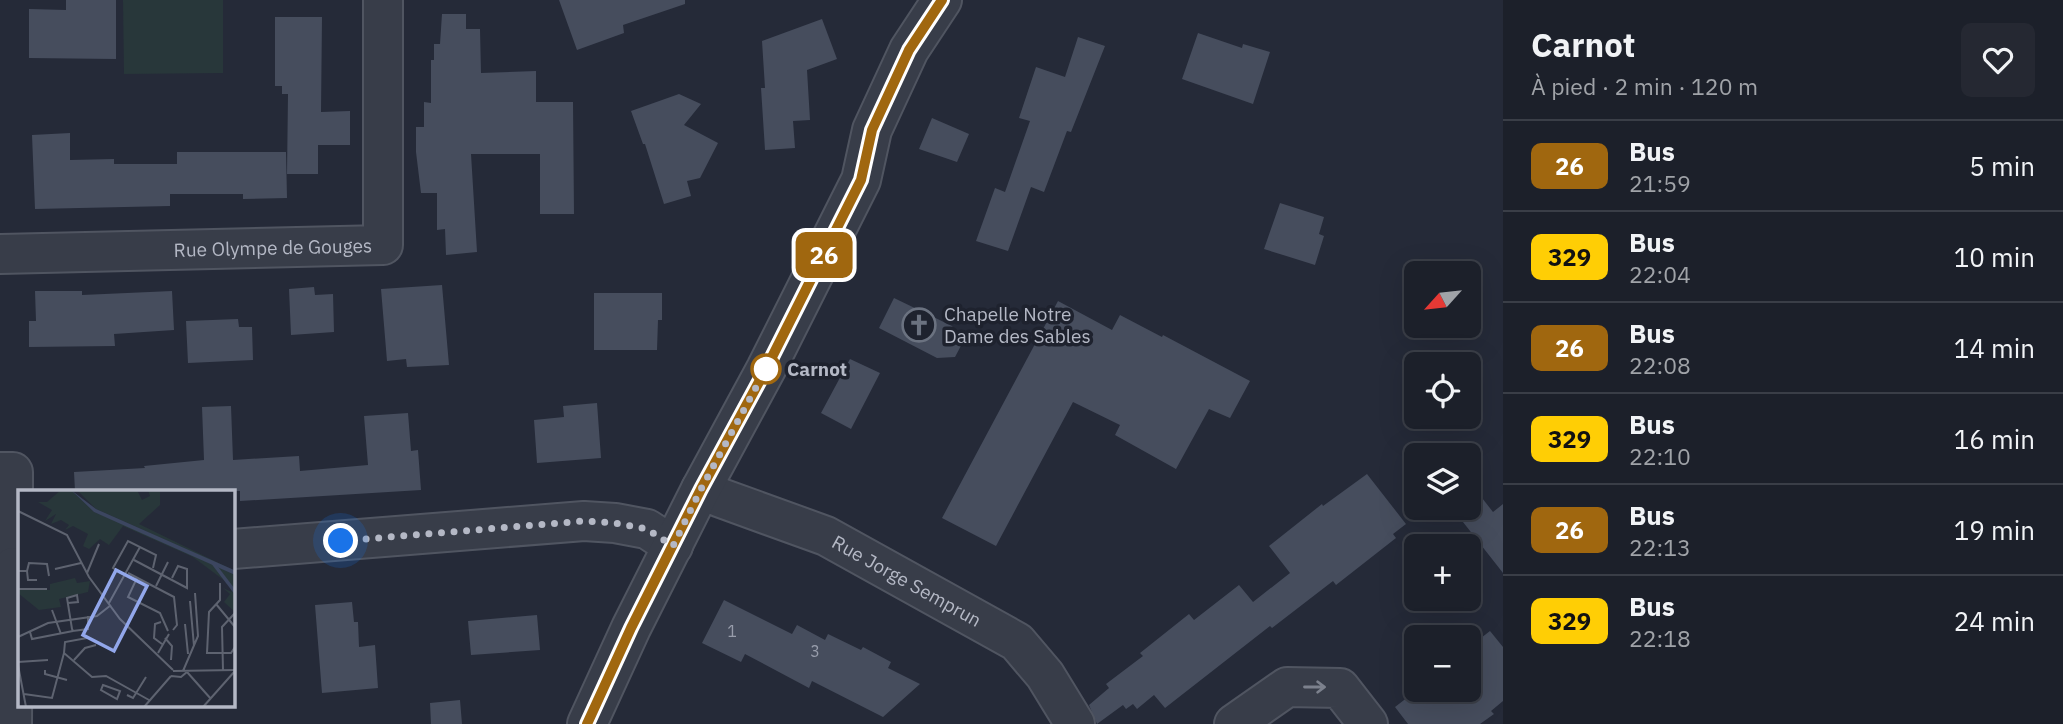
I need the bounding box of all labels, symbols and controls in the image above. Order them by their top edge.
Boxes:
text: Carnot [1531,23,1635,66]
button: heart [1961,23,2035,97]
text: À pied · 2 min · 120 m [1531,71,1758,101]
text: Bus [1629,134,1675,168]
text: 5 min [1969,149,2035,183]
text: 26 [1555,150,1584,182]
text: 21:59 [1629,168,1691,198]
text: Bus [1629,225,1675,259]
line badge: 26 [792,232,856,278]
street label: Rue Olympe de Gouges [173,233,372,262]
text: 26 [810,239,838,271]
text: 10 min [1954,240,2035,274]
text: 329 [1548,241,1591,273]
text: 22:04 [1629,259,1691,289]
north arrow [1404,261,1480,338]
map controls [1404,261,1481,702]
place label: Chapelle Notre Dame des Sables [944,302,1091,348]
church icon: Chapelle Notre Dame des Sables [900,306,938,344]
text: Bus [1629,316,1675,350]
text: 14 min [1954,331,2035,365]
text: 26 [1555,332,1584,364]
text: 22:08 [1629,350,1691,380]
button: locate [1404,352,1481,429]
marker: Carnot [751,354,781,384]
place label: Carnot [787,357,847,381]
text: Bus [1629,407,1675,441]
text: 16 min [1954,422,2035,456]
text: 329 [1548,423,1591,455]
text: 22:10 [1629,441,1691,471]
button: layers [1404,443,1481,520]
inset map [18,490,234,706]
text: Bus [1629,498,1675,532]
text: 19 min [1954,513,2035,547]
text: 26 [1555,514,1584,546]
your location [323,523,358,558]
street label: Rue Jorge Semprun [828,530,986,632]
text: 22:13 [1629,532,1691,562]
button: + [1404,534,1481,611]
text: Bus [1629,589,1675,623]
text: 24 min [1954,604,2035,638]
text: 329 [1548,605,1591,637]
house number: 1 [727,621,737,641]
text: 22:18 [1629,623,1691,653]
button: − [1404,625,1481,702]
house number: 3 [810,641,820,661]
one-way arrow [1304,680,1327,694]

